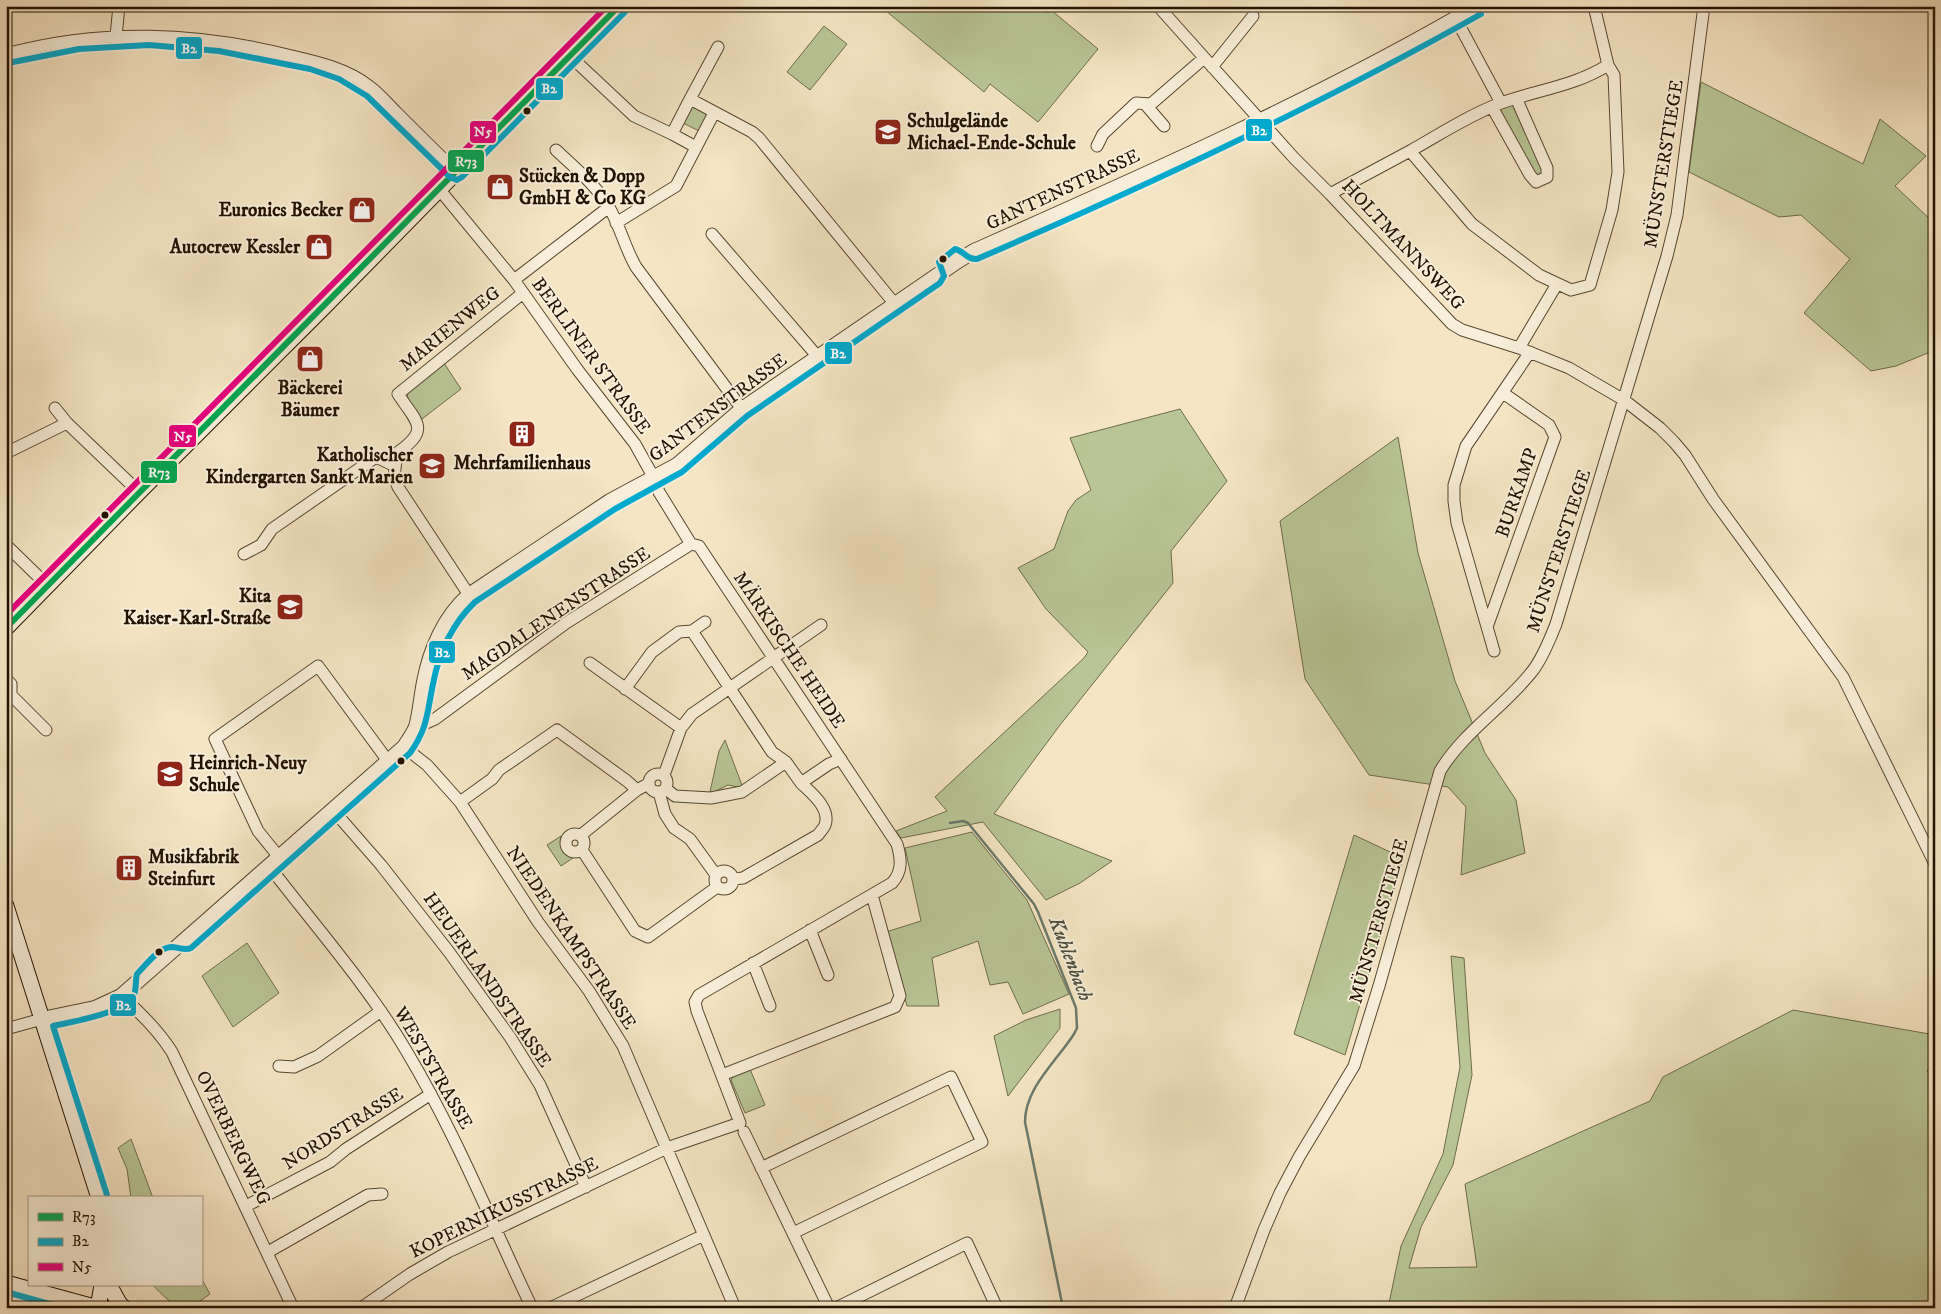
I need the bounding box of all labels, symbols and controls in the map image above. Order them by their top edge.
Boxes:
line badge: B2 [175,36,203,60]
text: B2 [181,40,198,58]
line badge: B2 [535,77,564,101]
street label: MÜNSTERSTIEGE [1638,78,1689,250]
text: B2 [541,80,558,98]
unlabelled marker [522,106,532,116]
place label: Schulgelände Michael-Ende-Schule [907,110,1076,155]
school or university icon: Schulgelände Michael-Ende-Schule [873,117,903,147]
line badge: B2 [1245,118,1273,142]
line badge: N5 [469,120,497,144]
text: B2 [1251,122,1268,140]
text: N5 [474,123,492,141]
street label: GANTENSTRASSE [983,144,1143,236]
line badge: R73 [447,149,485,173]
text: R73 [455,153,477,171]
place label: Stücken & Dopp GmbH & Co KG [519,165,647,210]
shop icon: Stücken & Dopp GmbH & Co KG [485,172,515,202]
street label: HOLTMANNSWEG [1337,175,1469,315]
shop icon: Euronics Becker [347,195,377,225]
place label: Euronics Becker [218,199,344,222]
shop icon: Autocrew Kessler [304,232,334,262]
place label: Autocrew Kessler [169,236,301,259]
unlabelled marker [938,254,948,264]
street label: BERLINER STRASSE [526,273,656,439]
street label: MARIENWEG [395,281,505,377]
line badge: B2 [824,341,853,365]
shop icon: Bäckerei Bäumer [295,344,325,374]
text: B2 [830,345,847,363]
street label: GANTENSTRASSE [644,349,792,467]
place label: Bäckerei Bäumer [277,377,343,422]
building icon: Mehrfamilienhaus [507,419,537,449]
line badge: N5 [168,424,197,448]
text: N5 [174,428,192,446]
place label: Katholischer Kindergarten Sankt Marien [205,444,414,489]
street label: BURKAMP [1491,445,1543,541]
school or university icon: Katholischer Kindergarten Sankt Marien [417,451,447,481]
place label: Mehrfamilienhaus [453,452,591,475]
line badge: R73 [140,460,178,484]
text: R73 [148,464,170,482]
street label: MÜNSTERSTIEGE [1521,466,1596,636]
unlabelled marker [100,510,110,520]
street label: MAGDALENENSTRASSE [457,542,655,686]
street label: MÄRKISCHE HEIDE [728,567,851,733]
place label: Kita Kaiser-Karl-Straße [123,585,272,630]
school or university icon: Kita Kaiser-Karl-Straße [275,592,305,622]
line badge: B2 [428,640,456,664]
text: B2 [434,644,451,662]
place label: Heinrich-Neuy Schule [189,752,307,797]
unlabelled marker [396,756,406,766]
school or university icon: Heinrich-Neuy Schule [155,759,185,789]
street label: MÜNSTERSTIEGE [1344,836,1414,1006]
street label: NIEDENKAMPSTRASSE [501,842,641,1034]
place label: Musikfabrik Steinfurt [148,846,240,891]
building icon: Musikfabrik Steinfurt [114,853,144,883]
street label: HEUERLANDSTRASSE [418,888,556,1072]
water label: Kuhlenbach [1042,912,1098,1005]
unlabelled marker [154,947,164,957]
line badge: B2 [109,993,137,1017]
text: B2 [115,997,132,1015]
street label: WESTSTRASSE [388,1002,477,1133]
street label: OVERBERGWEG [191,1067,275,1209]
street label: NORDSTRASSE [278,1083,408,1175]
street label: KOPERNIKUSSTRASSE [406,1152,602,1264]
legend [28,1196,202,1286]
text: R73 [72,1208,95,1227]
text: B2 [72,1232,89,1251]
text: N5 [72,1258,92,1277]

